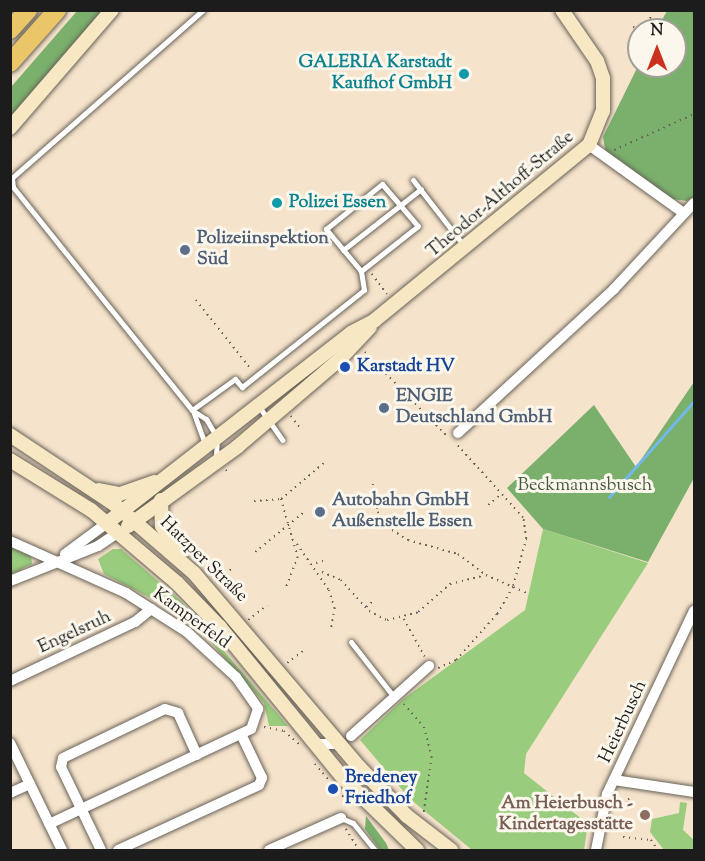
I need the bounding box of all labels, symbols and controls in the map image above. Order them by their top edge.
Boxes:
north arrow [627,18,687,78]
text: N [651,20,663,43]
place label: GALERIA Karstadt Kaufhof GmbH [298,53,452,96]
marker: GALERIA Karstadt Kaufhof GmbH [457,67,471,81]
street label: Theodor-Althoff-Straße [423,127,579,263]
place label: Polizei Essen [289,192,386,214]
marker: Polizei Essen [270,196,284,210]
place label: Polizeiinspektion Süd [197,229,329,272]
marker: Polizeiinspektion Süd [178,243,192,257]
place label: Karstadt HV [357,356,455,378]
marker: Karstadt HV [338,360,352,374]
place label: ENGIE Deutschland GmbH [396,387,552,430]
marker: ENGIE Deutschland GmbH [377,401,391,415]
park label: Beckmannsbusch [518,475,652,497]
place label: Autobahn GmbH Außenstelle Essen [332,491,473,534]
marker: Autobahn GmbH Außenstelle Essen [313,505,327,519]
street label: Hatzper Straße [154,513,252,607]
street label: Kamperfeld [148,584,234,654]
street label: Engelsruh [35,607,115,659]
street label: Heierbusch [596,677,652,767]
place label: Bredeney Friedhof [345,768,417,810]
marker: Bredeney Friedhof [326,782,340,796]
place label: Am Heierbusch - Kindertagesstätte [499,794,633,836]
marker: Am Heierbusch - Kindertagesstätte [638,808,652,822]

